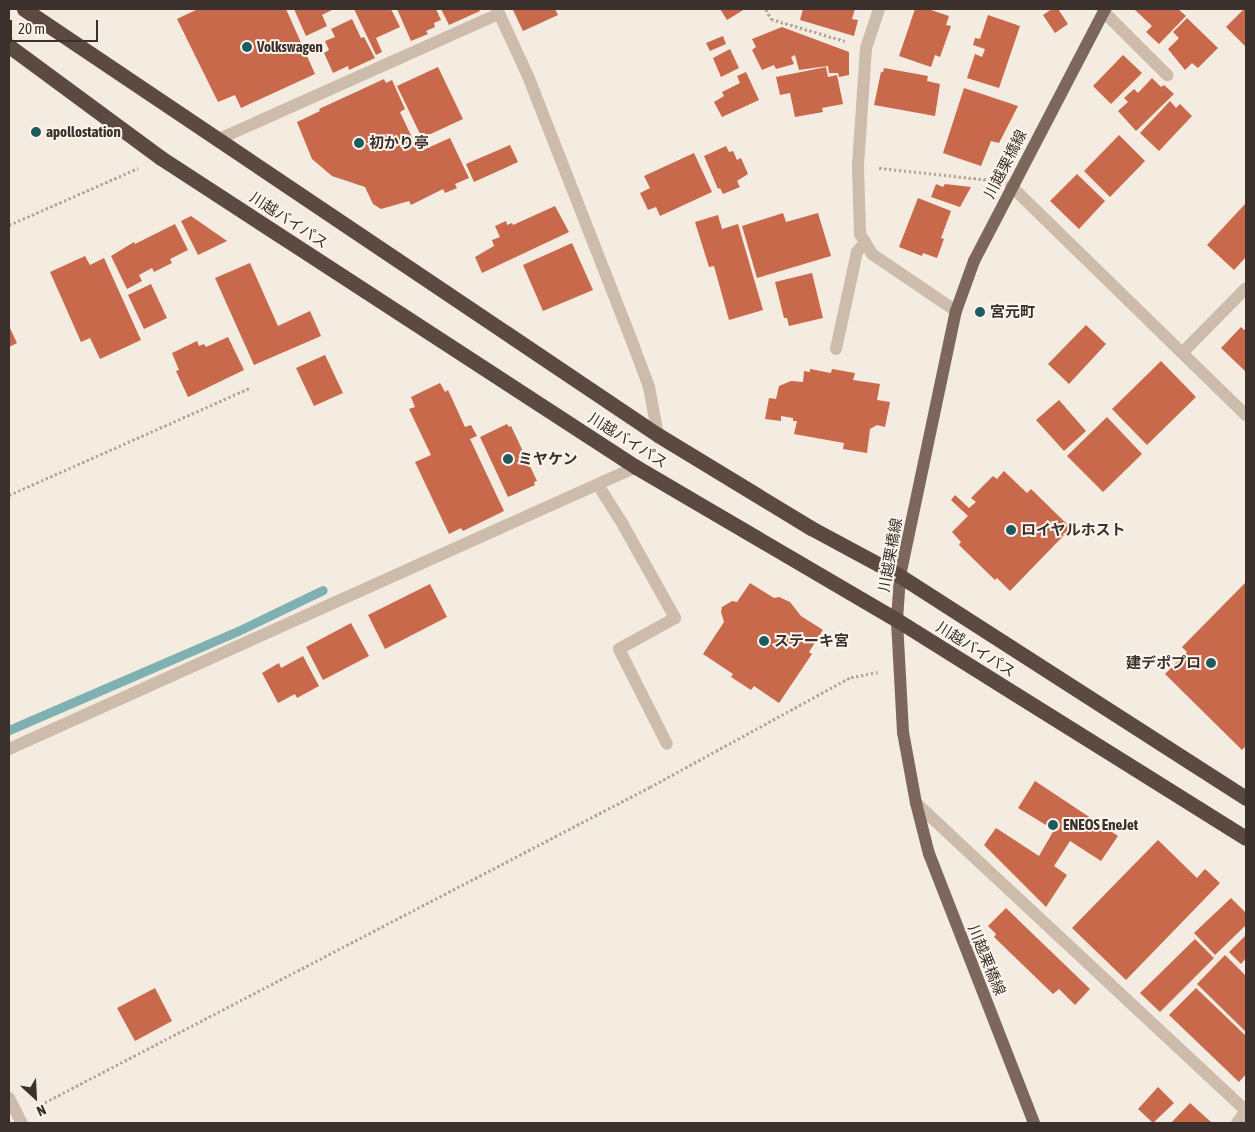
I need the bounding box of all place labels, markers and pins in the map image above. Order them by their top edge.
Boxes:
place label: Volkswagen [257,38,323,56]
marker: Volkswagen [241,41,253,53]
place label: apollostation [46,123,121,141]
marker: apollostation [30,126,42,138]
place label: 初かり亭 [369,134,429,152]
marker: 初かり亭 [353,137,365,149]
place label: 宮元町 [990,303,1035,321]
marker: 宮元町 [974,306,986,318]
place label: ミヤケン [518,450,578,468]
marker: ミヤケン [502,453,514,465]
place label: ロイヤルホスト [1021,521,1126,539]
marker: ロイヤルホスト [1005,524,1017,536]
place label: ステーキ宮 [774,632,849,650]
marker: ステーキ宮 [758,635,770,647]
place label: 建デポプロ [1126,654,1201,672]
marker: 建デポプロ [1205,657,1217,669]
place label: ENEOS EneJet [1063,816,1138,834]
marker: ENEOS EneJet [1047,819,1059,831]

